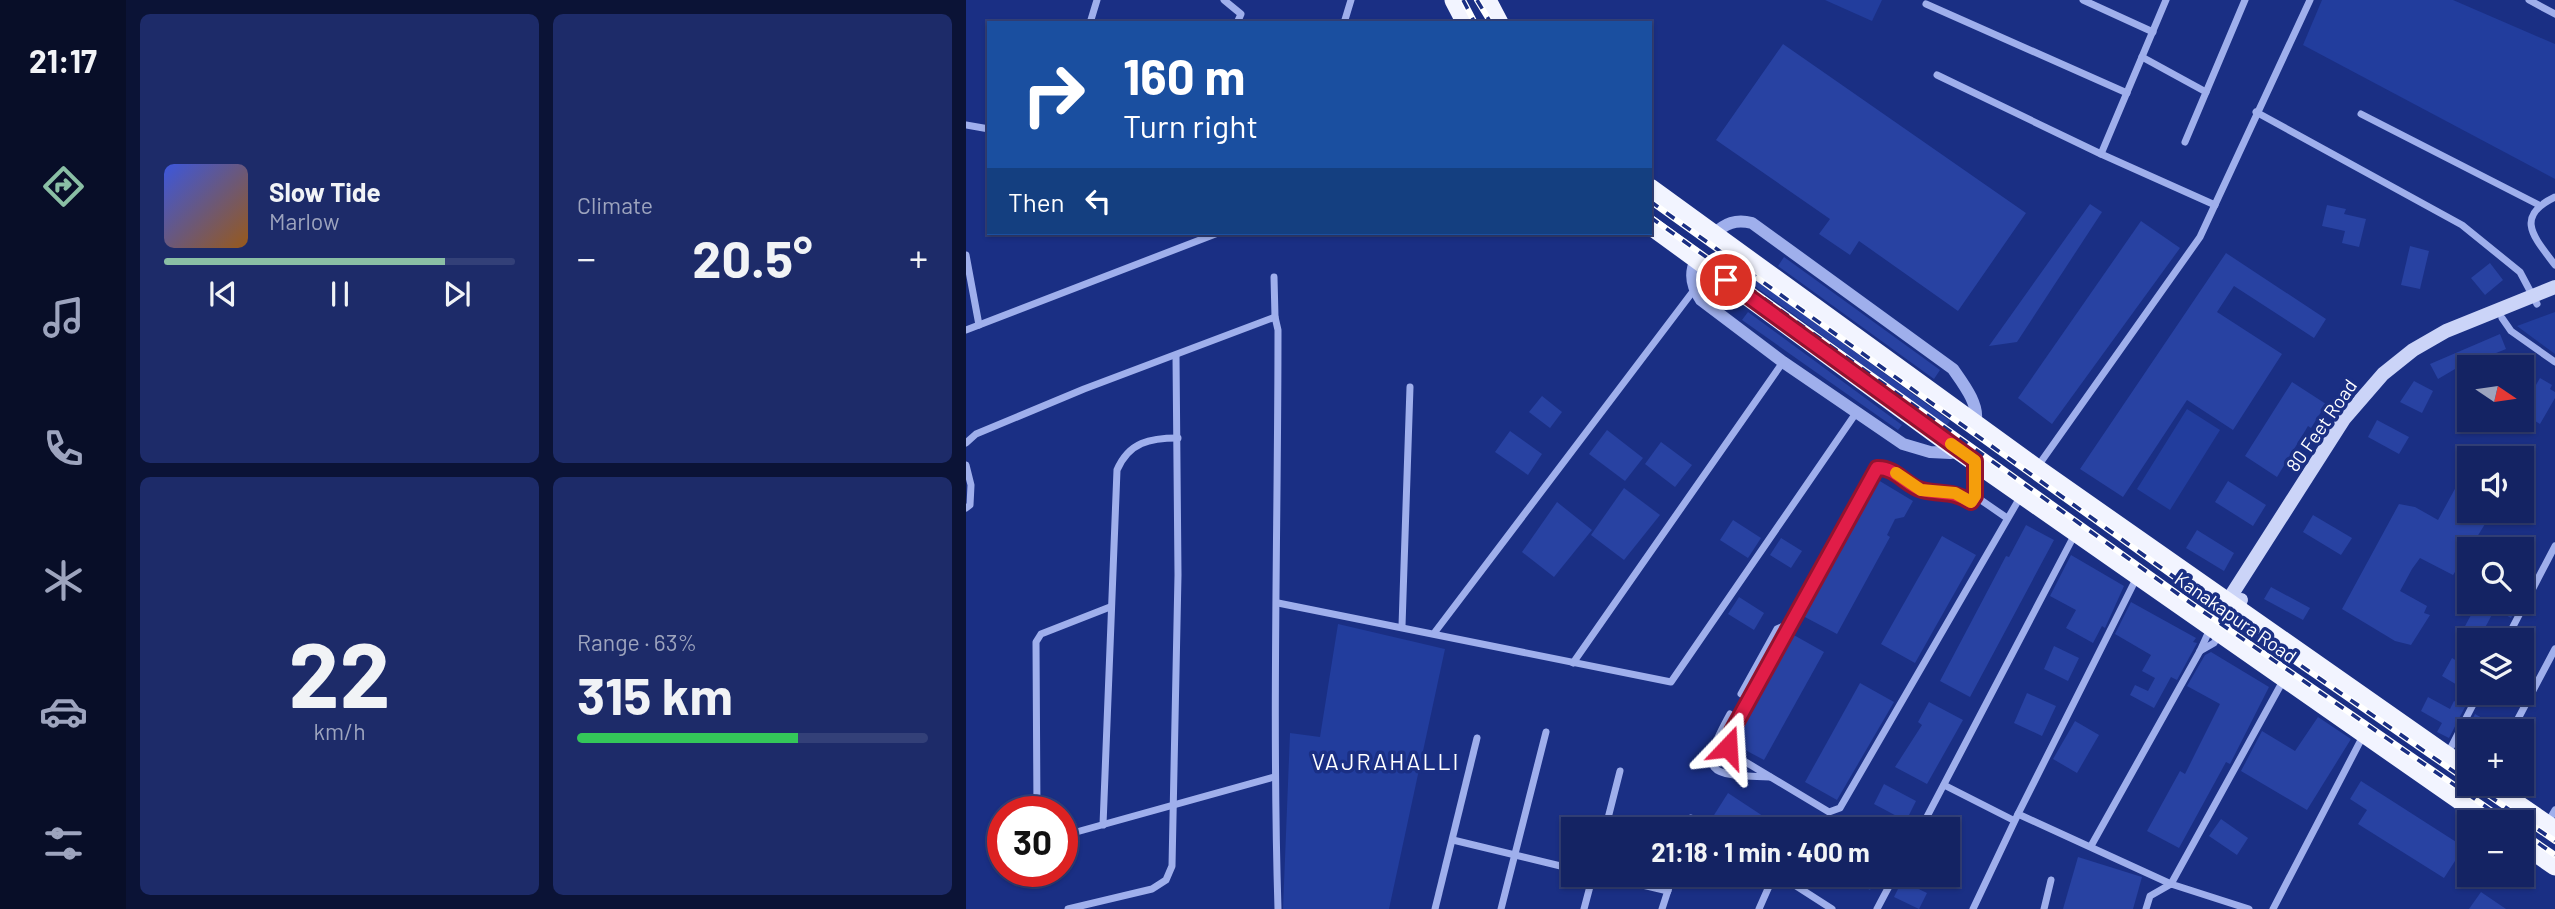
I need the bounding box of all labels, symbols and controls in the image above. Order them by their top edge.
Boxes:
text: 21:17 [29,41,97,79]
text: 160 m [1123,46,1245,105]
icon: right [1008,49,1099,140]
text: Turn right [1123,106,1258,144]
icon: directions [39,162,88,211]
text: Slow Tide [269,176,381,207]
icon: left [1079,182,1117,220]
text: Then [1008,186,1065,217]
text: Climate [577,191,653,219]
text: Marlow [269,207,340,235]
text: 20.5° [692,226,813,288]
text: − [577,234,596,280]
text: + [909,234,928,280]
pin [1696,250,1756,310]
icon: arrive [1707,261,1745,299]
icon: previous [204,275,242,313]
icon: pause [321,275,359,313]
icon: next [438,275,476,313]
icon: music [39,293,88,342]
north arrow [2457,355,2534,432]
map controls [2457,355,2534,887]
street label: 80 Feet Road [2281,374,2361,476]
icon: phone [39,424,88,473]
button: sound [2457,446,2534,523]
button: search [2457,537,2534,614]
icon: climate [39,556,88,605]
street label: Kanakapura Road [2171,566,2301,668]
text: 22 [289,617,390,726]
text: Range · 63% [577,628,697,656]
button: layers [2457,628,2534,705]
text: 315 km [577,663,733,725]
icon: car [39,687,88,736]
position arrow [1691,710,1765,784]
text: km/h [313,717,366,745]
button: + [2457,719,2534,796]
district label: VAJRAHALLI [1311,747,1461,775]
speed limit sign: 30 [987,796,1078,887]
button: − [2457,810,2534,887]
icon: filters [39,819,88,868]
text: 21:18 · 1 min · 400 m [1651,836,1870,867]

